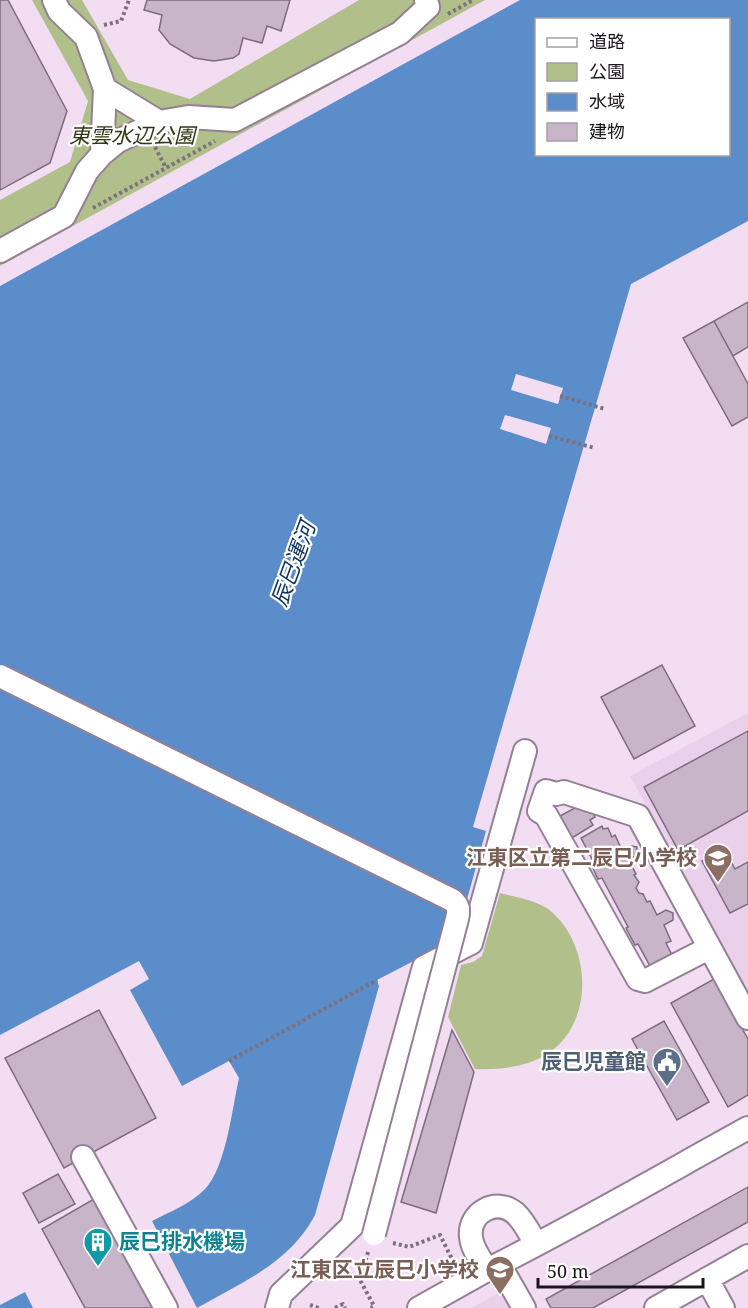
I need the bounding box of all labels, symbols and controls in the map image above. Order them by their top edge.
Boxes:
legend [535,18,730,156]
text: 道路 [589,29,625,53]
text: 公園 [589,59,625,83]
text: 水域 [589,89,625,113]
text: 建物 [589,119,625,143]
park label: 東雲水辺公園 [69,121,198,149]
water label: 辰巳運河 [263,513,323,610]
school or university icon: 江東区立第二辰巳小学校 [702,842,734,884]
place label: 江東区立第二辰巳小学校 [466,843,697,871]
public building icon: 辰巳児童館 [651,1046,683,1088]
place label: 辰巳児童館 [541,1047,646,1075]
building icon: 辰巳排水機場 [82,1226,114,1268]
place label: 辰巳排水機場 [119,1227,245,1255]
scale bar [538,1251,703,1289]
school or university icon: 江東区立辰巳小学校 [484,1254,516,1296]
place label: 江東区立辰巳小学校 [290,1255,479,1283]
text: 50 m [547,1259,589,1283]

